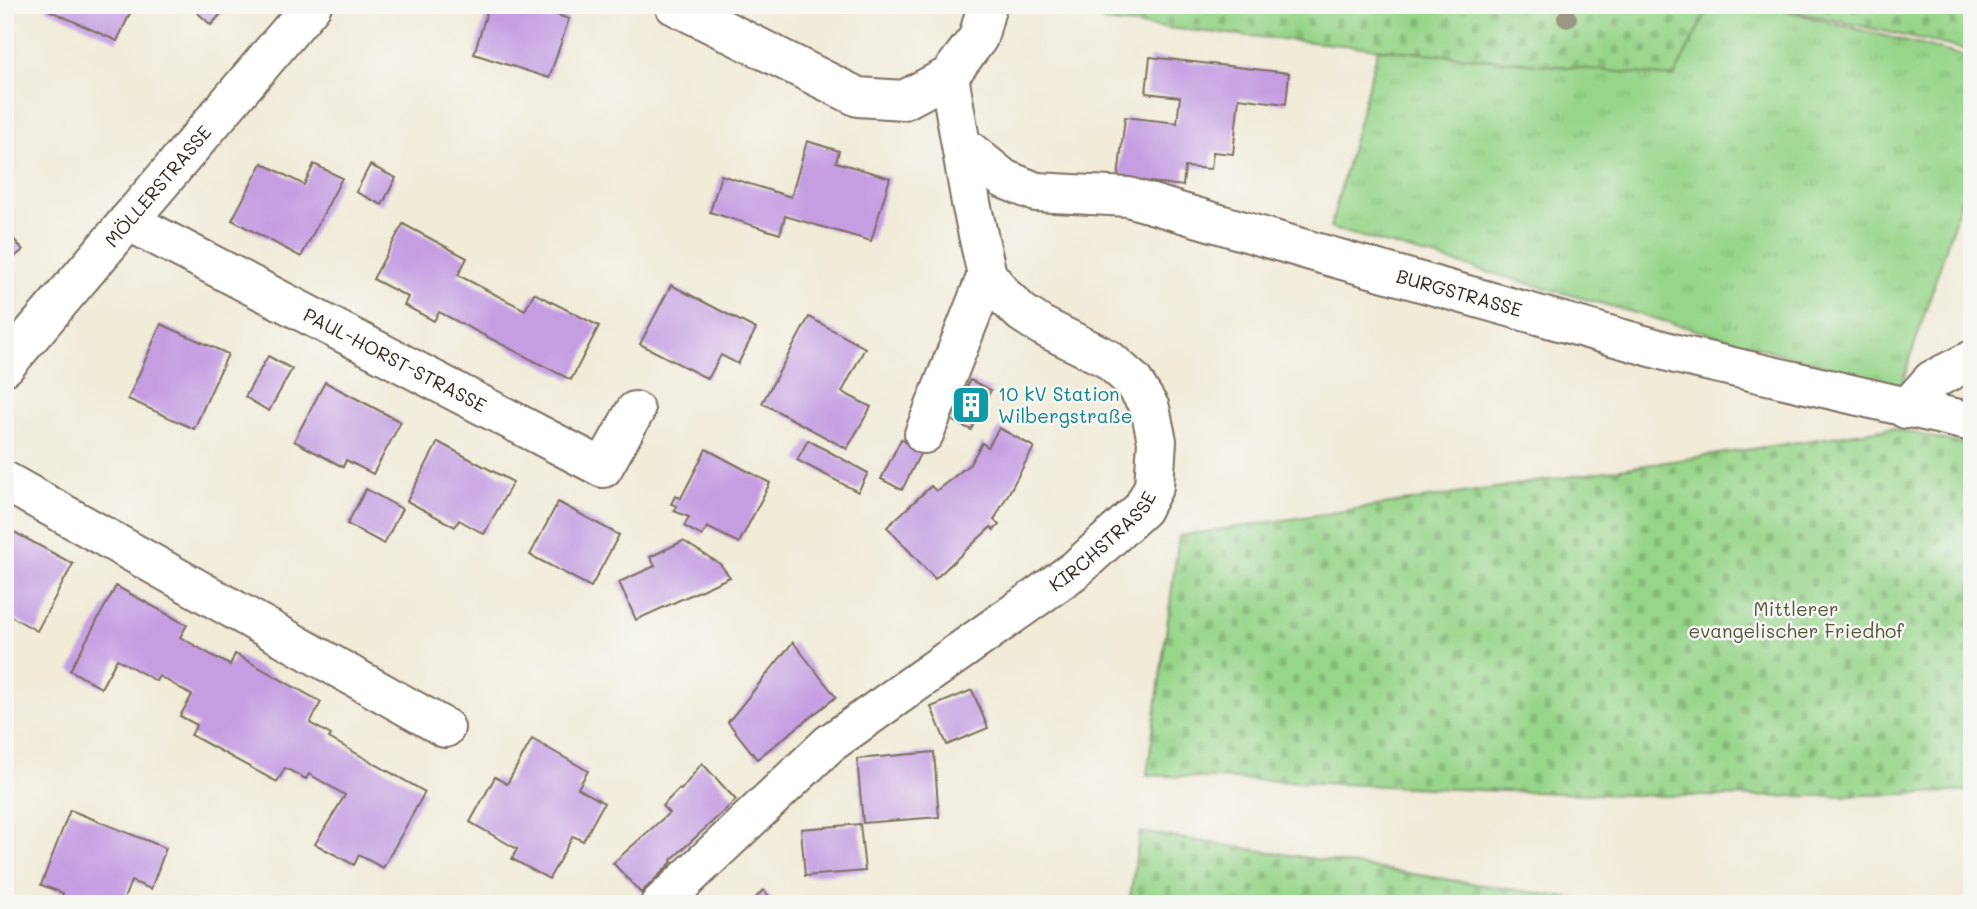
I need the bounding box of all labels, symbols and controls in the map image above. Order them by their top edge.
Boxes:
street label: MÖLLERSTRASSE [99,120,216,252]
street label: BURGSTRASSE [1394,263,1525,322]
street label: PAUL-HORST-STRASSE [299,301,491,417]
place label: 10 kV Station Wilbergstraße [998,381,1132,428]
building icon: 10 kV Station Wilbergstraße [950,384,992,426]
street label: KIRCHSTRASSE [1044,487,1161,597]
park label: Mittlerer evangelischer Friedhof [1688,596,1904,643]

